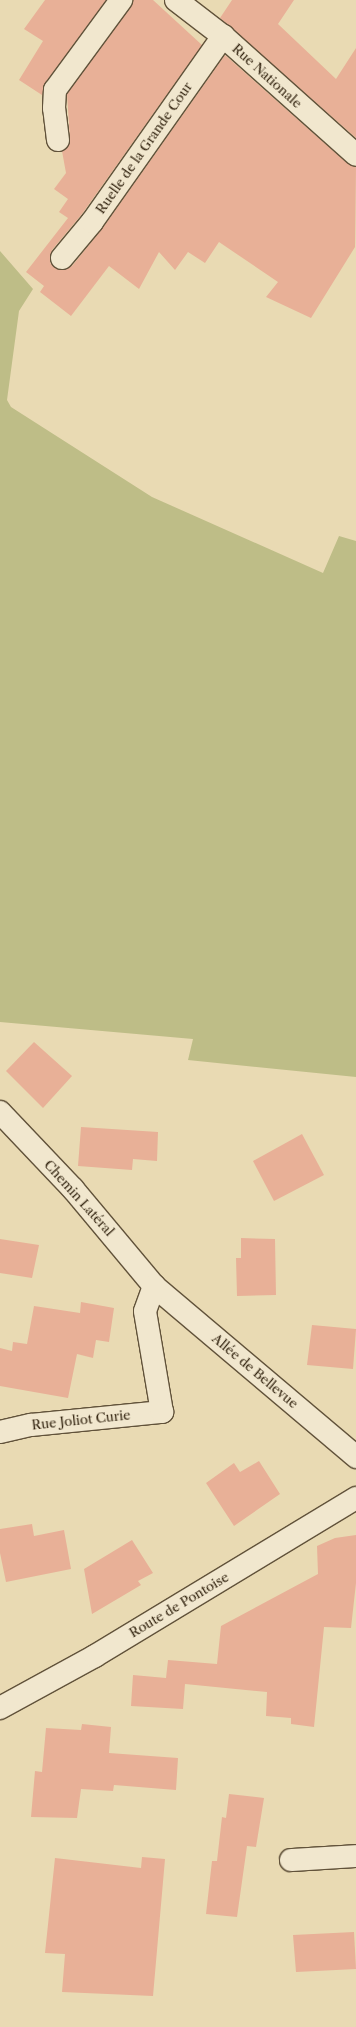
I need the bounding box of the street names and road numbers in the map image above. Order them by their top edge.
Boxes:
street label: Rue Nationale [229,41,305,111]
street label: Ruelle de la Grande Cour [93,79,195,217]
street label: Chemin Latéral [41,1157,117,1239]
street label: Allée de Bellevue [209,1330,301,1412]
street label: Rue Joliot Curie [31,1407,131,1433]
street label: Route de Pontoise [126,1569,232,1641]

